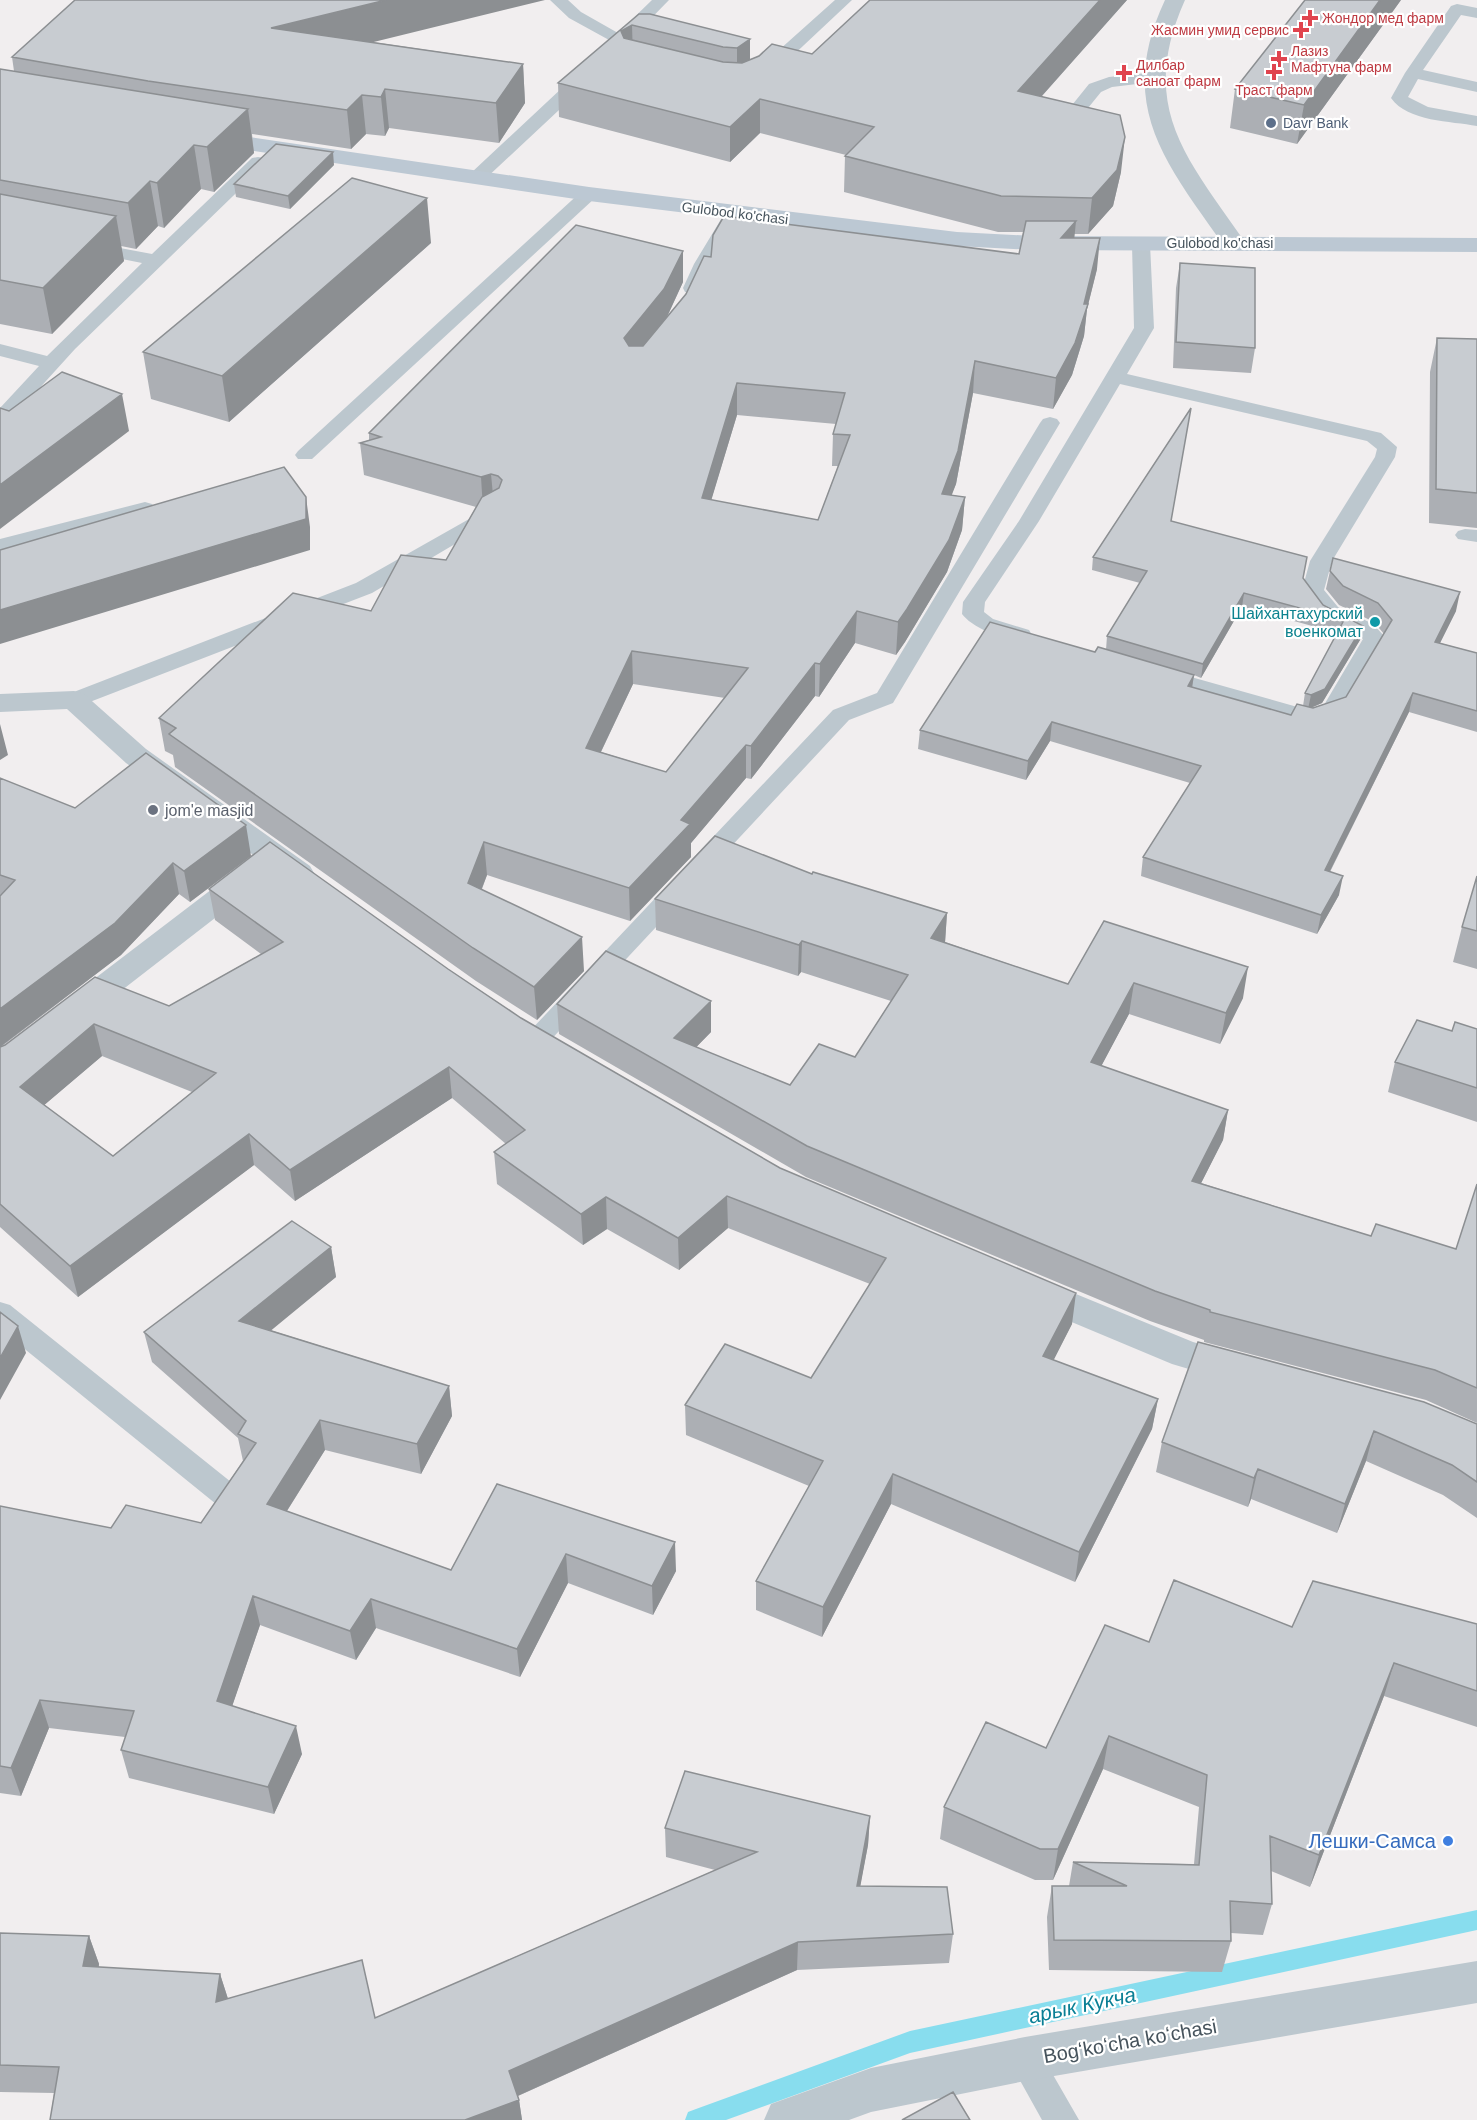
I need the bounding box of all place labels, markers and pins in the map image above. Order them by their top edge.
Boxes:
place label: Жондор мед фарм [1322,10,1444,26]
marker: Жондор мед фарм [1303,11,1317,25]
place label: Жасмин умид сервис [1151,22,1289,38]
marker: Жасмин умид сервис [1294,23,1308,37]
place label: Лазиз Мафтуна фарм [1291,43,1392,75]
marker: Лазиз Мафтуна фарм [1272,52,1286,66]
place label: Дилбар саноат фарм [1136,57,1221,89]
marker: Траст фарм [1267,65,1281,79]
marker: Дилбар саноат фарм [1117,66,1131,80]
place label: Траст фарм [1235,82,1313,98]
place label: Davr Bank [1283,115,1349,131]
marker: Davr Bank [1264,116,1278,130]
place label: Шайхантахурский военкомат [1231,605,1364,640]
marker: Шайхантахурский военкомат [1368,615,1382,629]
place label: jom'e masjid [164,802,253,819]
marker: jom'e masjid [146,803,160,817]
place label: Лешки-Самса [1308,1830,1437,1852]
marker: Лешки-Самса [1441,1834,1455,1848]

